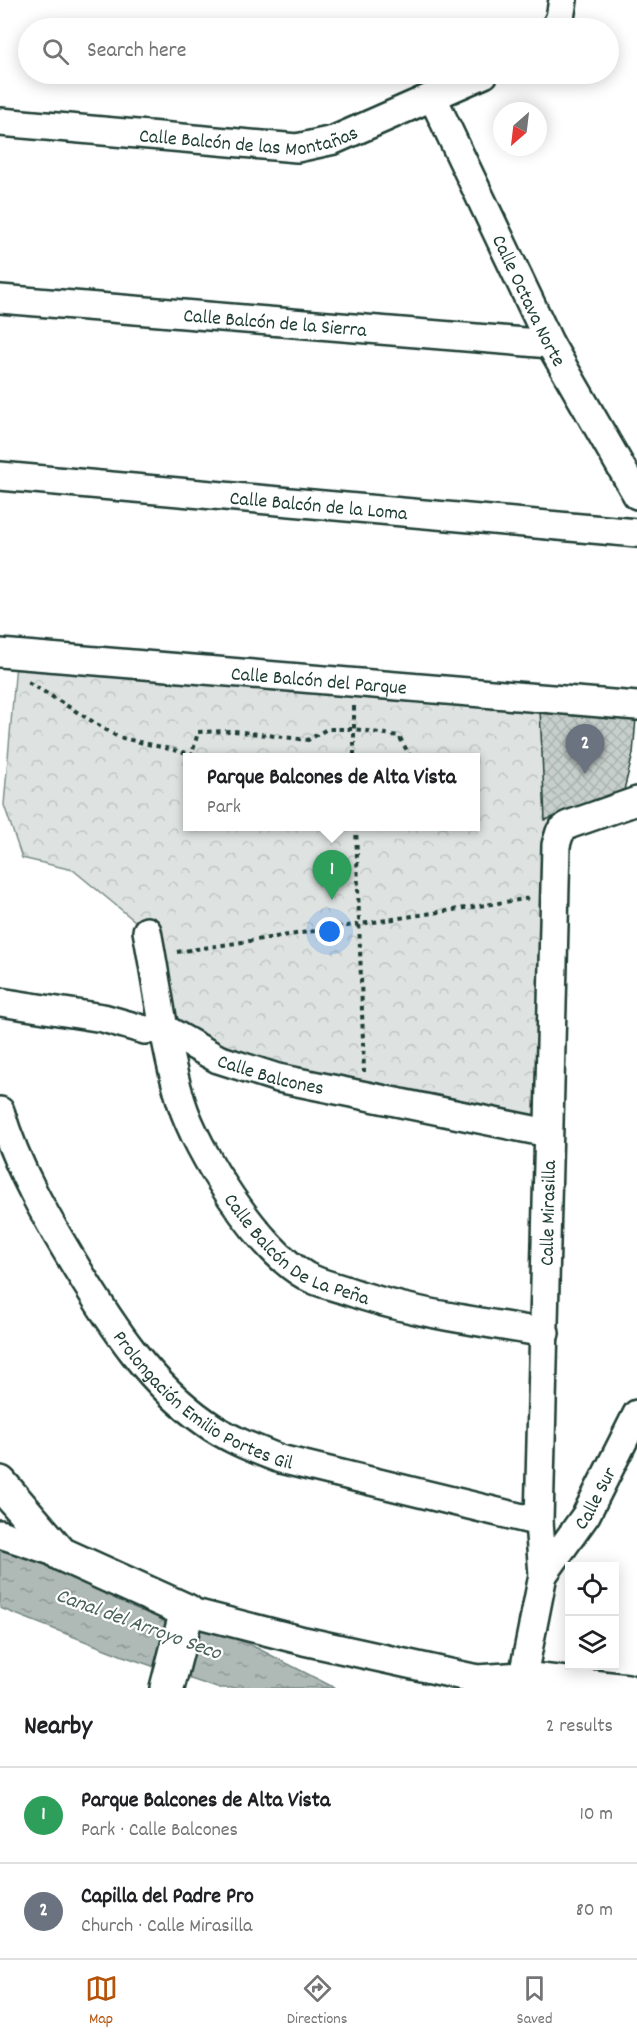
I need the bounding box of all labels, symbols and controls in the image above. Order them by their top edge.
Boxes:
search box [18,18,619,84]
icon: search [39,35,72,68]
text: Search here [87,36,186,67]
north arrow [493,102,547,156]
street label: Calle Balcón de las Montañas [138,120,363,165]
street label: Calle Octava Norte [483,231,571,373]
street label: Calle Balcón de la Sierra [182,303,368,346]
street label: Calle Balcón de la Loma [228,486,409,529]
street label: Calle Balcón del Parque [230,661,408,704]
pin: 2 [566,724,604,774]
popup [183,753,480,831]
text: Parque Balcones de Alta Vista [207,763,456,794]
text: Park [207,794,241,822]
pin: 1 [312,850,352,900]
your location [315,917,344,946]
street label: Calle Balcones [213,1049,326,1104]
street label: Calle Mirasilla [534,1160,565,1266]
street label: Calle Balcón De La Peña [216,1189,373,1314]
street label: Prolongación Emilio Portes Gil [105,1326,296,1479]
street label: Calle Sur [569,1462,625,1537]
map controls [565,1562,619,1670]
button: locate [565,1562,619,1616]
water label: Canal del Arroyo Seco [51,1582,226,1670]
button: layers [565,1616,619,1670]
text: Nearby [24,1709,92,1746]
text: 2 results [546,1713,613,1741]
text: Parque Balcones de Alta Vista [81,1786,330,1817]
text: 1 [41,1801,46,1829]
text: 10 m [579,1801,613,1829]
text: Park · Calle Balcones [81,1817,238,1845]
text: Capilla del Padre Pro [81,1882,254,1913]
text: 2 [39,1897,48,1925]
text: 80 m [576,1897,613,1925]
text: Church · Calle Mirasilla [81,1913,252,1941]
tab: Map [85,1972,118,2031]
tab: Directions [287,1972,347,2031]
tab: Saved [517,1972,552,2031]

